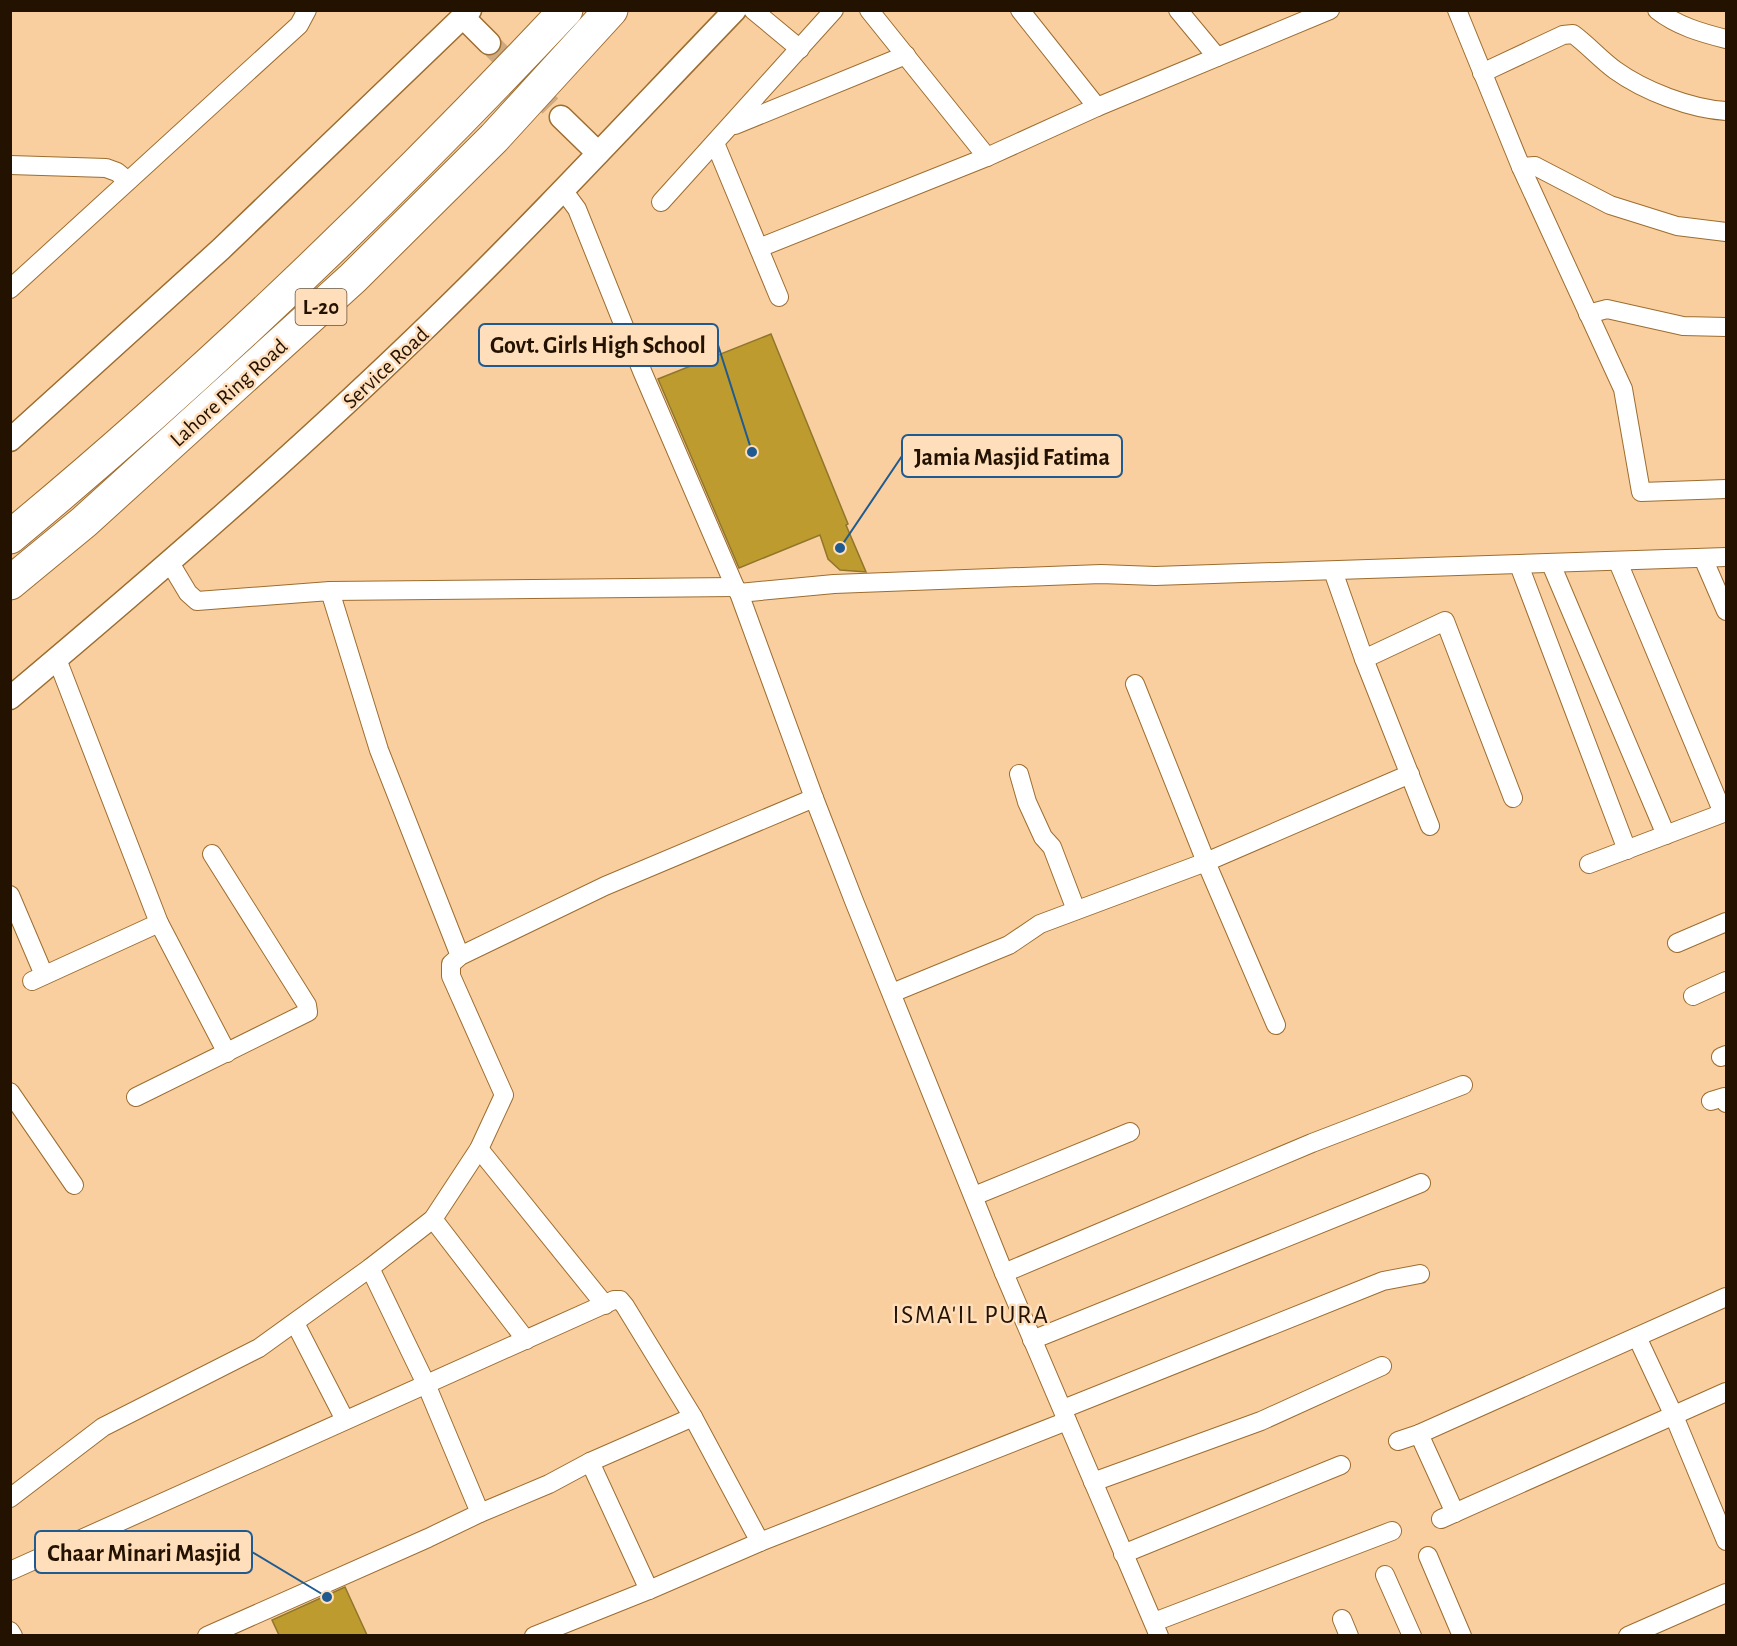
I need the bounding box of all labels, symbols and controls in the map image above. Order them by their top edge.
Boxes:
road number: L-20 [296,289,346,325]
street label: Service Road [339,323,433,413]
callout: Govt. Girls High School [479,324,718,366]
text: Govt. Girls High School [490,334,706,358]
street label: Lahore Ring Road [166,335,291,451]
callout: Jamia Masjid Fatima [902,435,1122,477]
text: Jamia Masjid Fatima [914,446,1110,470]
district label: ISMA'IL PURA [893,1302,1049,1328]
callout: Chaar Minari Masjid [35,1531,252,1573]
text: Chaar Minari Masjid [47,1542,241,1566]

